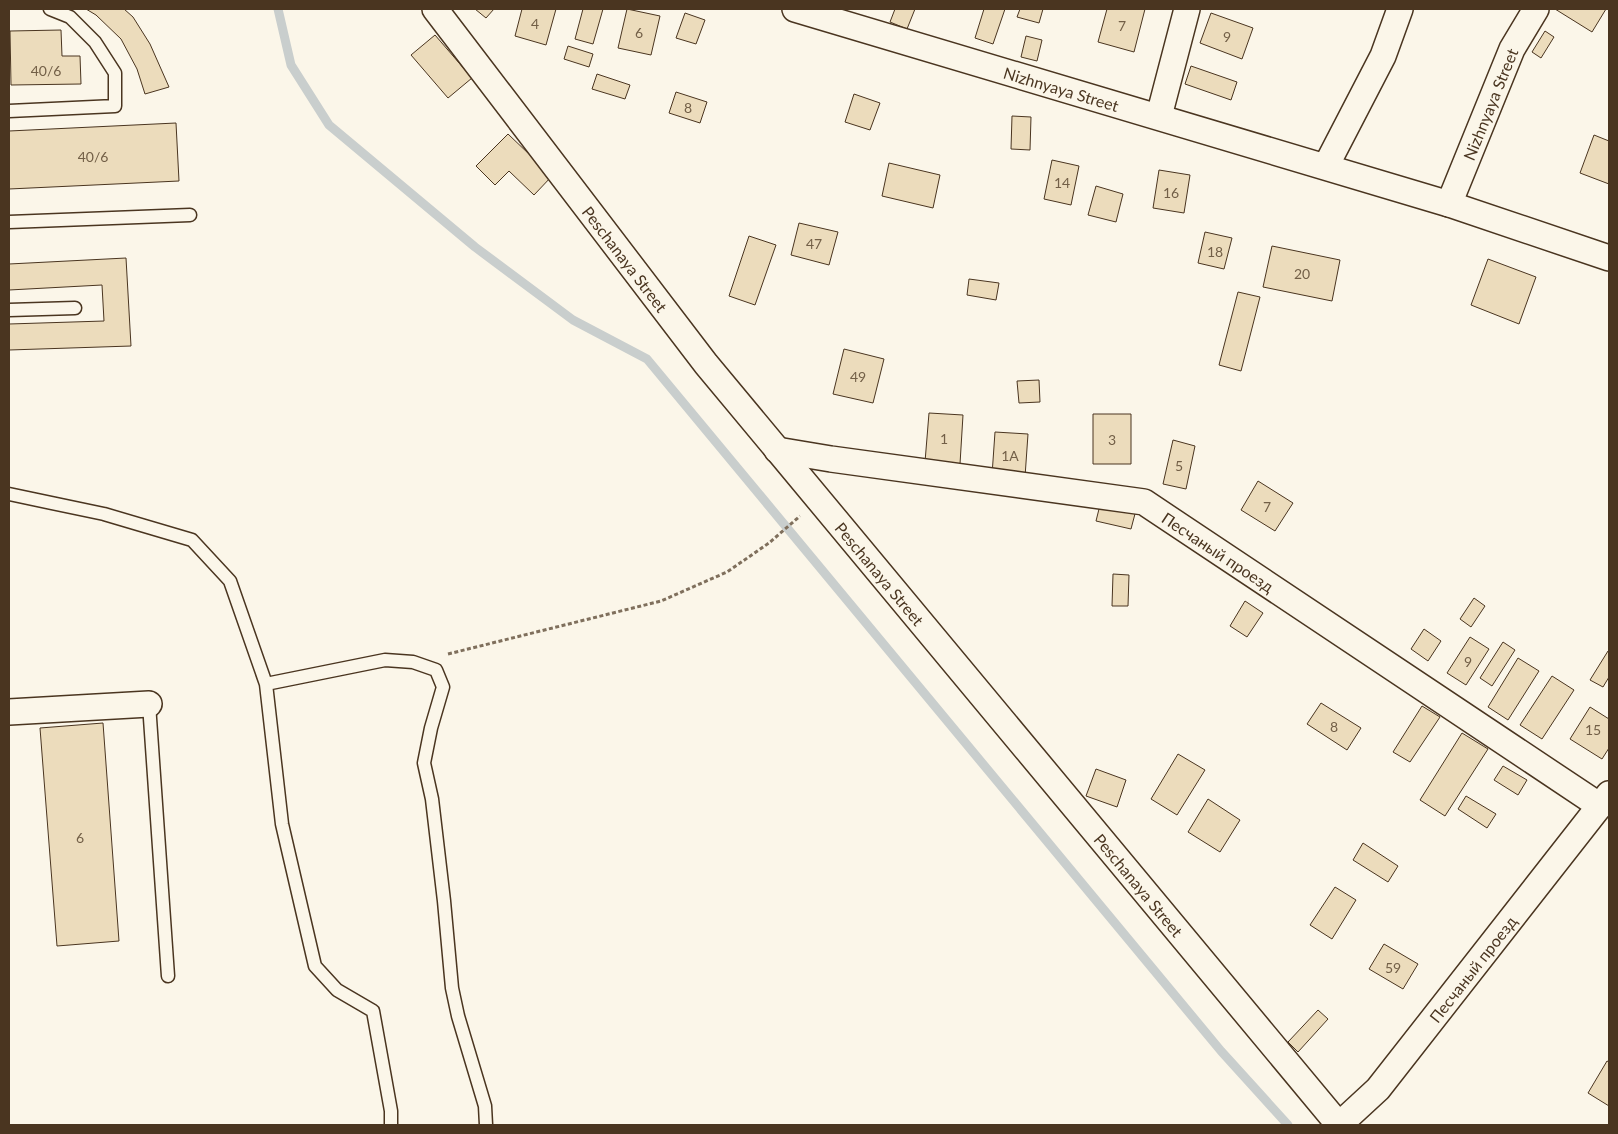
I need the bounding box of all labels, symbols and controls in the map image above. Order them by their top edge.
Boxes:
house number: 4 [531,15,539,32]
house number: 7 [1118,17,1126,34]
house number: 6 [635,24,643,41]
house number: 9 [1223,28,1231,45]
street label: Nizhnyaya Street [1458,45,1521,163]
house number: 40/6 [31,62,61,79]
street label: Nizhnyaya Street [1002,62,1121,115]
house number: 8 [684,99,692,116]
house number: 40/6 [78,148,108,165]
house number: 14 [1054,174,1070,191]
house number: 16 [1163,184,1179,201]
street label: Peschanaya Street [579,202,672,315]
house number: 47 [806,235,822,252]
house number: 18 [1207,243,1223,260]
house number: 20 [1294,265,1310,282]
house number: 49 [850,368,866,385]
house number: 1 [940,430,948,447]
house number: 3 [1108,431,1116,448]
house number: 1А [1001,447,1019,464]
house number: 5 [1175,457,1183,474]
house number: 7 [1263,498,1271,515]
street label: Песчаный проезд [1159,508,1278,596]
street label: Peschanaya Street [832,518,929,629]
house number: 9 [1464,653,1472,670]
house number: 8 [1330,718,1338,735]
house number: 15 [1585,721,1601,738]
house number: 6 [76,829,84,846]
street label: Peschanaya Street [1091,829,1188,940]
street label: Песчаный проезд [1425,911,1520,1026]
house number: 59 [1385,959,1401,976]

